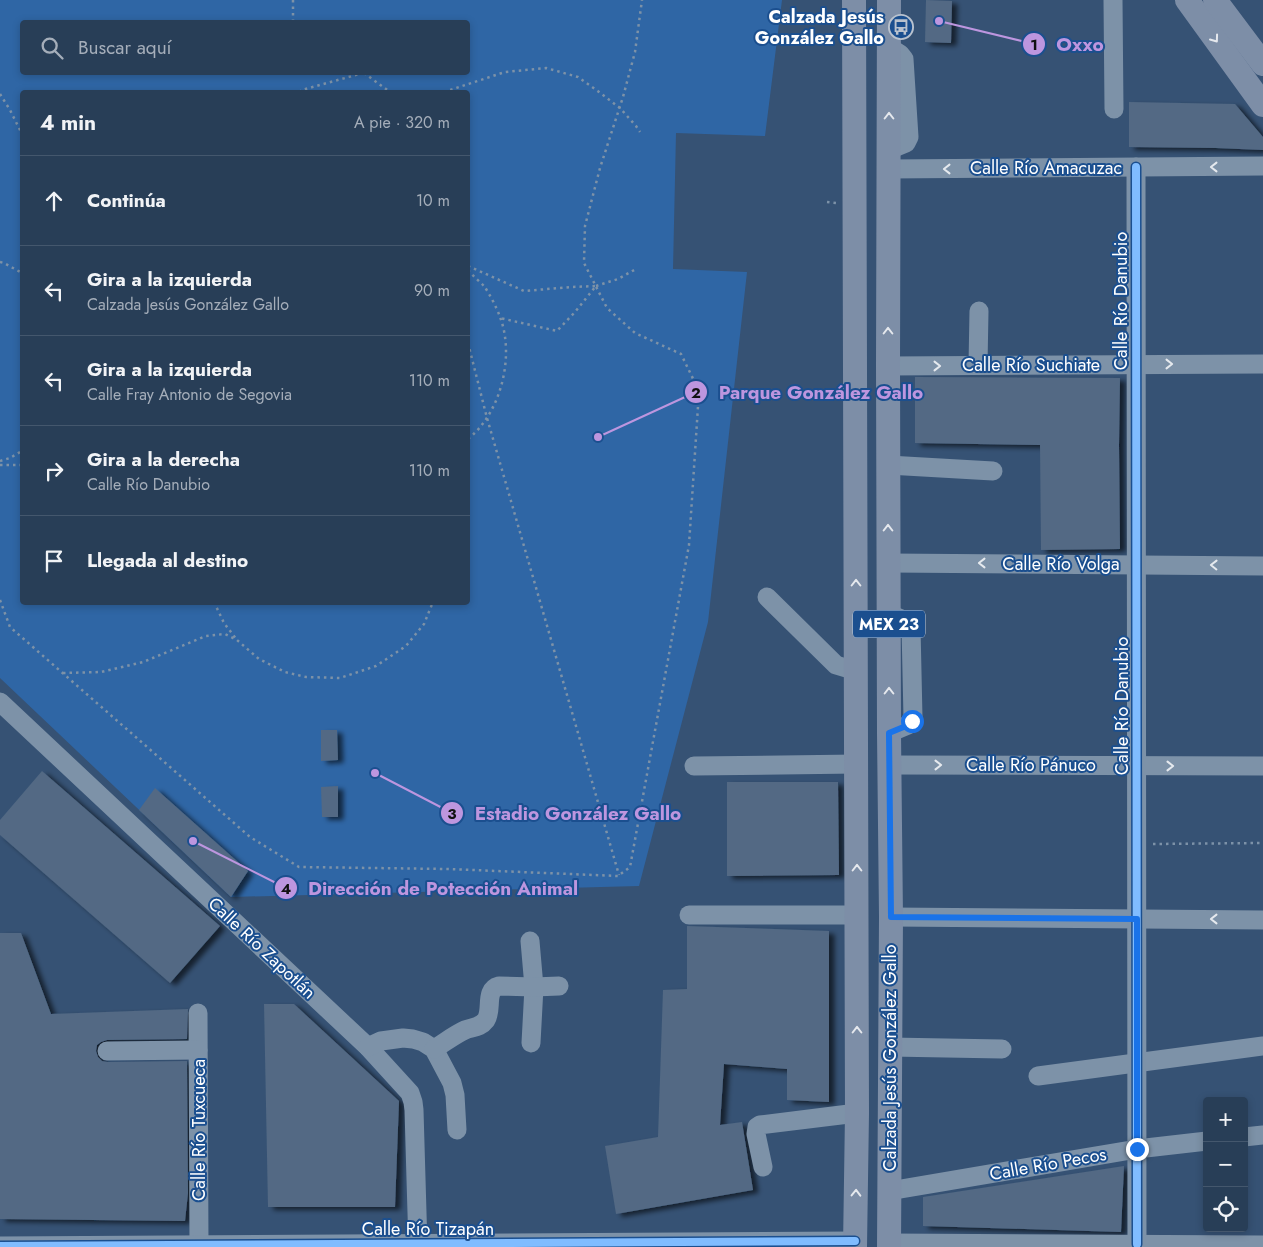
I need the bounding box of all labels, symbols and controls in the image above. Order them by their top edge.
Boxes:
place label: Calzada Jesús González Gallo [755,4,884,51]
bus stop icon: Calzada Jesús González Gallo [888,14,914,40]
search box [20,20,470,75]
callout: Oxxo [1022,27,1114,61]
text: Oxxo [1056,31,1104,58]
icon: search [38,34,66,62]
text: Buscar aquí [78,34,172,61]
text: 1 [1030,34,1038,56]
one-way arrow [1209,34,1219,43]
text: 4 min [40,108,96,138]
text: A pie · 320 m [354,111,450,134]
one-way arrow [884,112,894,120]
street label: Calle Río Amacuzac [970,155,1122,181]
one-way arrow [1210,162,1218,172]
one-way arrow [943,163,951,174]
icon: ahead [40,187,68,215]
text: Continúa [87,187,166,214]
text: 10 m [416,189,450,212]
street label: Calle Río Danubio [1108,232,1134,370]
text: Gira a la izquierda [87,266,252,293]
icon: left [40,277,68,305]
text: 90 m [414,279,450,302]
text: Calzada Jesús González Gallo [87,293,289,316]
one-way arrow [883,327,893,334]
street label: Calle Río Suchiate [962,352,1100,378]
text: Gira a la izquierda [87,356,252,383]
one-way arrow [1166,359,1174,369]
one-way arrow [934,361,941,371]
icon: left [40,367,68,395]
text: 110 m [409,369,450,392]
callout: Parque González Gallo [684,375,934,409]
text: Parque González Gallo [719,379,923,406]
text: 2 [691,382,701,404]
text: Calle Fray Antonio de Segovia [87,383,292,406]
text: Gira a la derecha [87,446,240,473]
icon: right [40,457,68,485]
text: 110 m [409,459,450,482]
text: Calle Río Danubio [87,473,210,496]
one-way arrow [883,524,893,532]
icon: arrive [40,547,68,575]
text: Llegada al destino [87,547,248,574]
street label: Calle Río Volga [1002,551,1120,577]
one-way arrow [978,558,986,568]
one-way arrow [1210,560,1218,570]
one-way arrow [851,578,861,586]
road number: MEX 23 [853,610,925,638]
street label: Calle Río Danubio [1109,637,1135,775]
one-way arrow [884,687,894,694]
route start [901,710,924,733]
street label: Calle Río Pánuco [966,752,1096,778]
one-way arrow [934,760,942,770]
one-way arrow [1166,761,1174,771]
callout: Estadio González Gallo [439,796,691,830]
text: Estadio González Gallo [475,800,681,827]
text: 3 [447,803,457,825]
one-way arrow [852,863,862,871]
callout: Dirección de Potección Animal [273,871,588,905]
text: Dirección de Potección Animal [308,875,578,902]
text: 4 [281,878,291,900]
street label: Calle Río Zapotlán [202,891,322,1005]
one-way arrow [1210,914,1218,924]
street label: Calzada Jesús González Gallo [877,944,903,1172]
one-way arrow [852,1026,862,1034]
street label: Calle Río Tuxcueca [186,1059,212,1201]
map controls [1203,1097,1248,1232]
button: + [1203,1097,1248,1142]
route end [1126,1138,1149,1161]
street label: Calle Río Pecos [988,1141,1108,1187]
button: − [1203,1142,1248,1187]
button: locate [1203,1187,1248,1232]
one-way arrow [851,1188,861,1196]
street label: Calle Río Tizapán [362,1216,494,1242]

